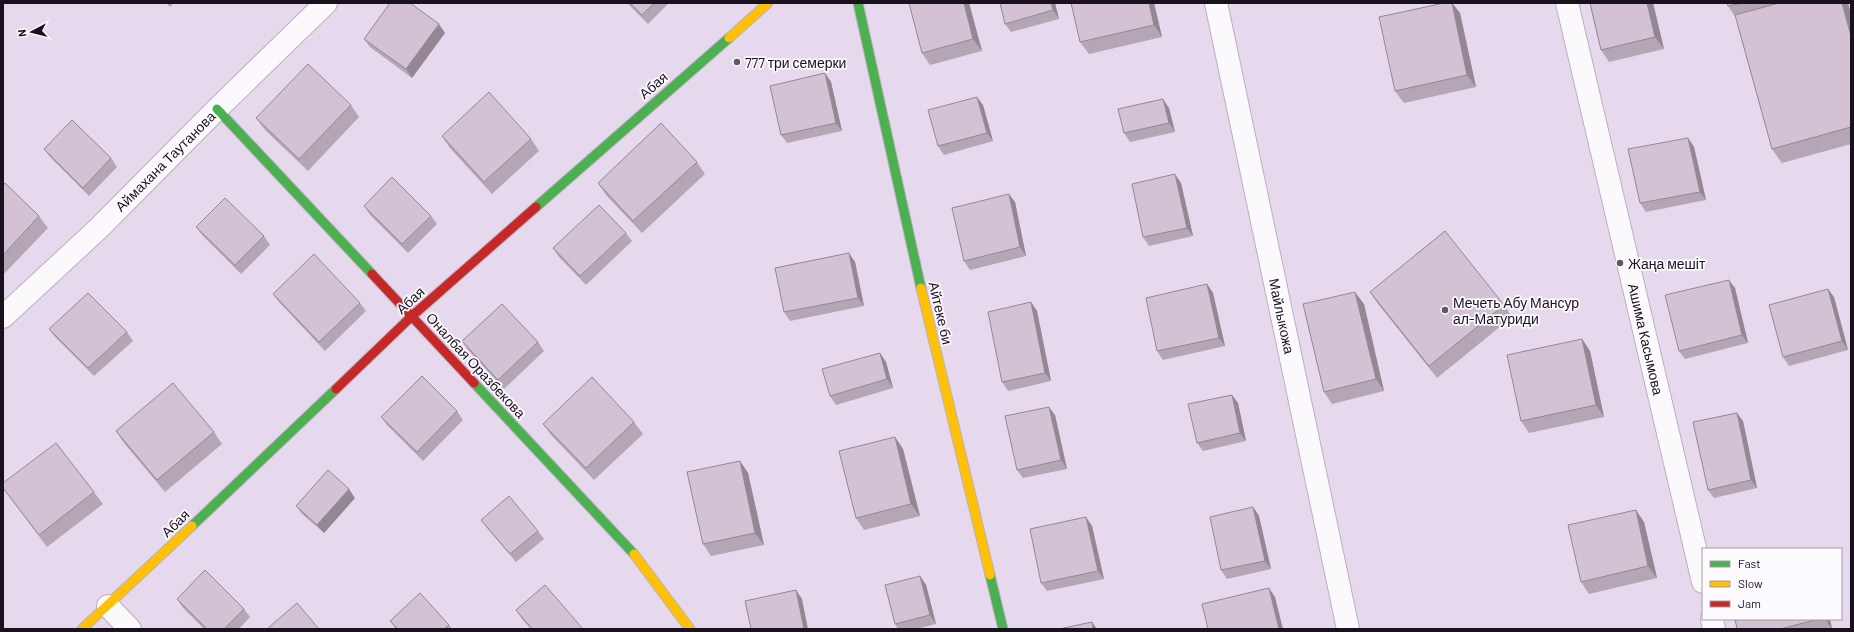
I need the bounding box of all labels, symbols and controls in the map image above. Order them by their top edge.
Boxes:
north arrow [12,12,52,52]
text: N [15,29,28,38]
place label: 777 три семерки [745,54,846,71]
marker: 777 три семерки [732,57,742,67]
street label: Абая [635,68,671,102]
street label: Аймахана Таутанова [111,107,219,215]
place label: Жаңа мешіт [1628,255,1706,272]
marker: Жаңа мешіт [1615,258,1625,268]
street label: Майлыкожа [1266,277,1298,355]
street label: Айтеке би [926,280,956,346]
street label: Ашима Касымова [1625,282,1667,397]
street label: Абая [392,283,428,317]
place label: Мечеть Абу Мансур ал-Матуриди [1453,294,1579,327]
marker: Мечеть Абу Мансур ал-Матуриди [1440,305,1450,315]
street label: Оналбая Оразбекова [423,309,529,421]
street label: Абая [157,506,193,540]
legend [1702,548,1842,620]
text: Fast [1738,556,1761,570]
text: Slow [1738,576,1763,590]
text: Jam [1738,596,1761,610]

